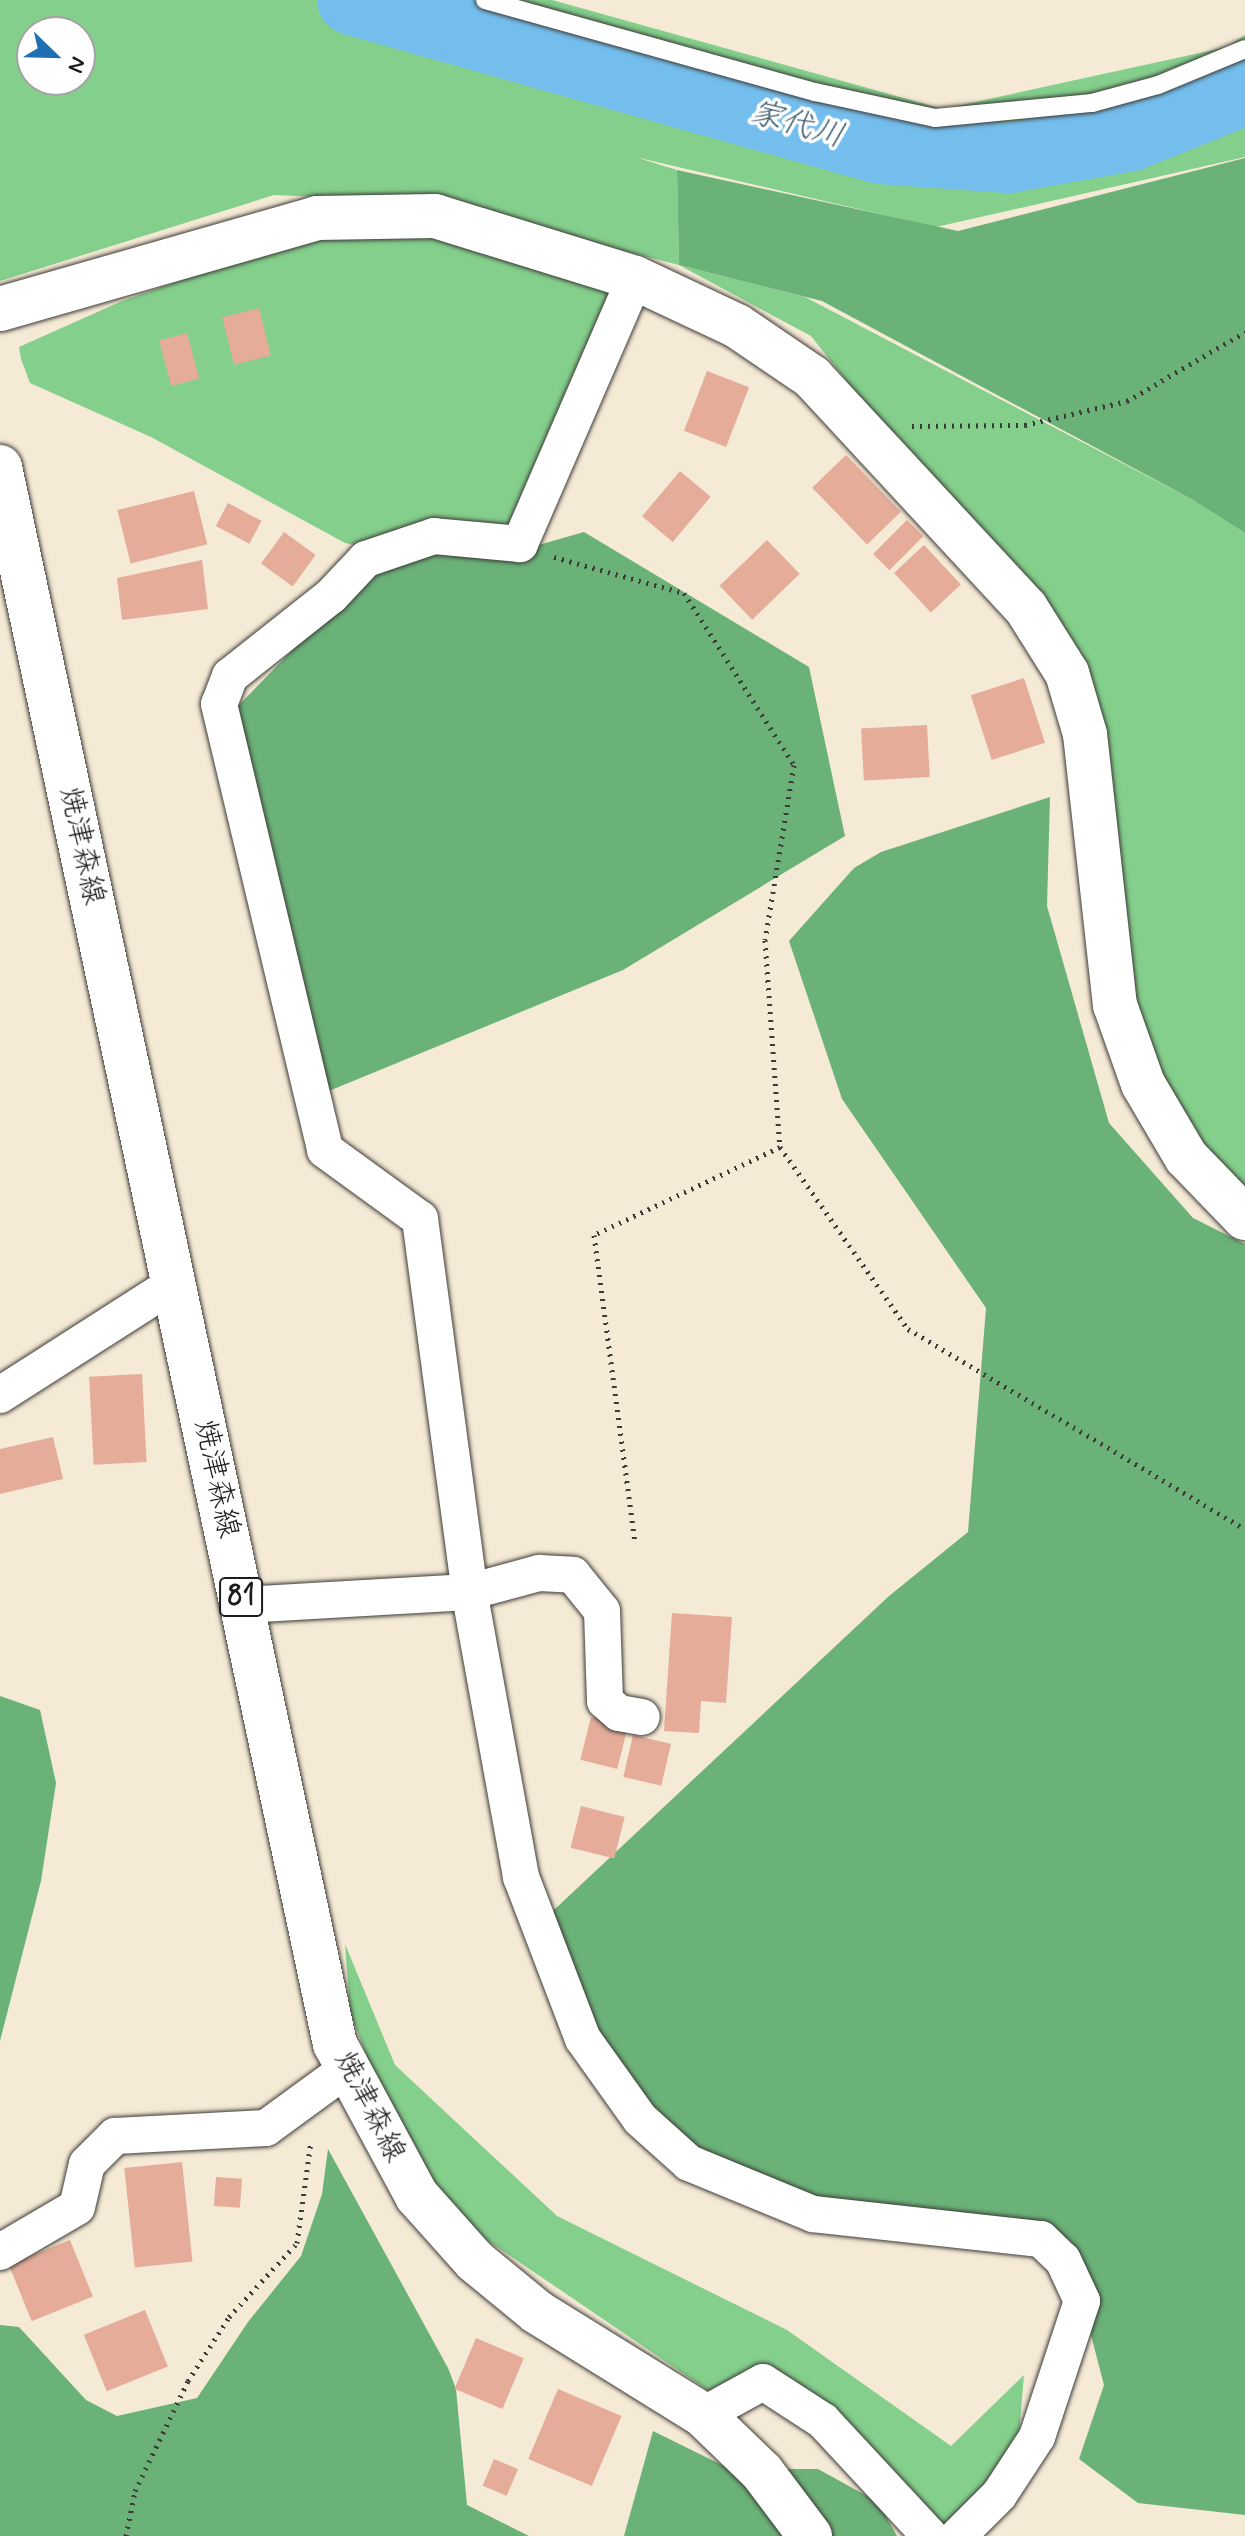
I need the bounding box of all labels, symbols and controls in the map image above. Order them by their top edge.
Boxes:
north arrow [16,16,96,96]
text: N [61,52,92,77]
water label: 家代川 [746,93,848,157]
street label: 焼津森線 [51,784,111,908]
street label: 焼津森線 [186,1417,246,1541]
road number: 81 [219,1573,263,1621]
street label: 焼津森線 [326,2045,412,2169]

